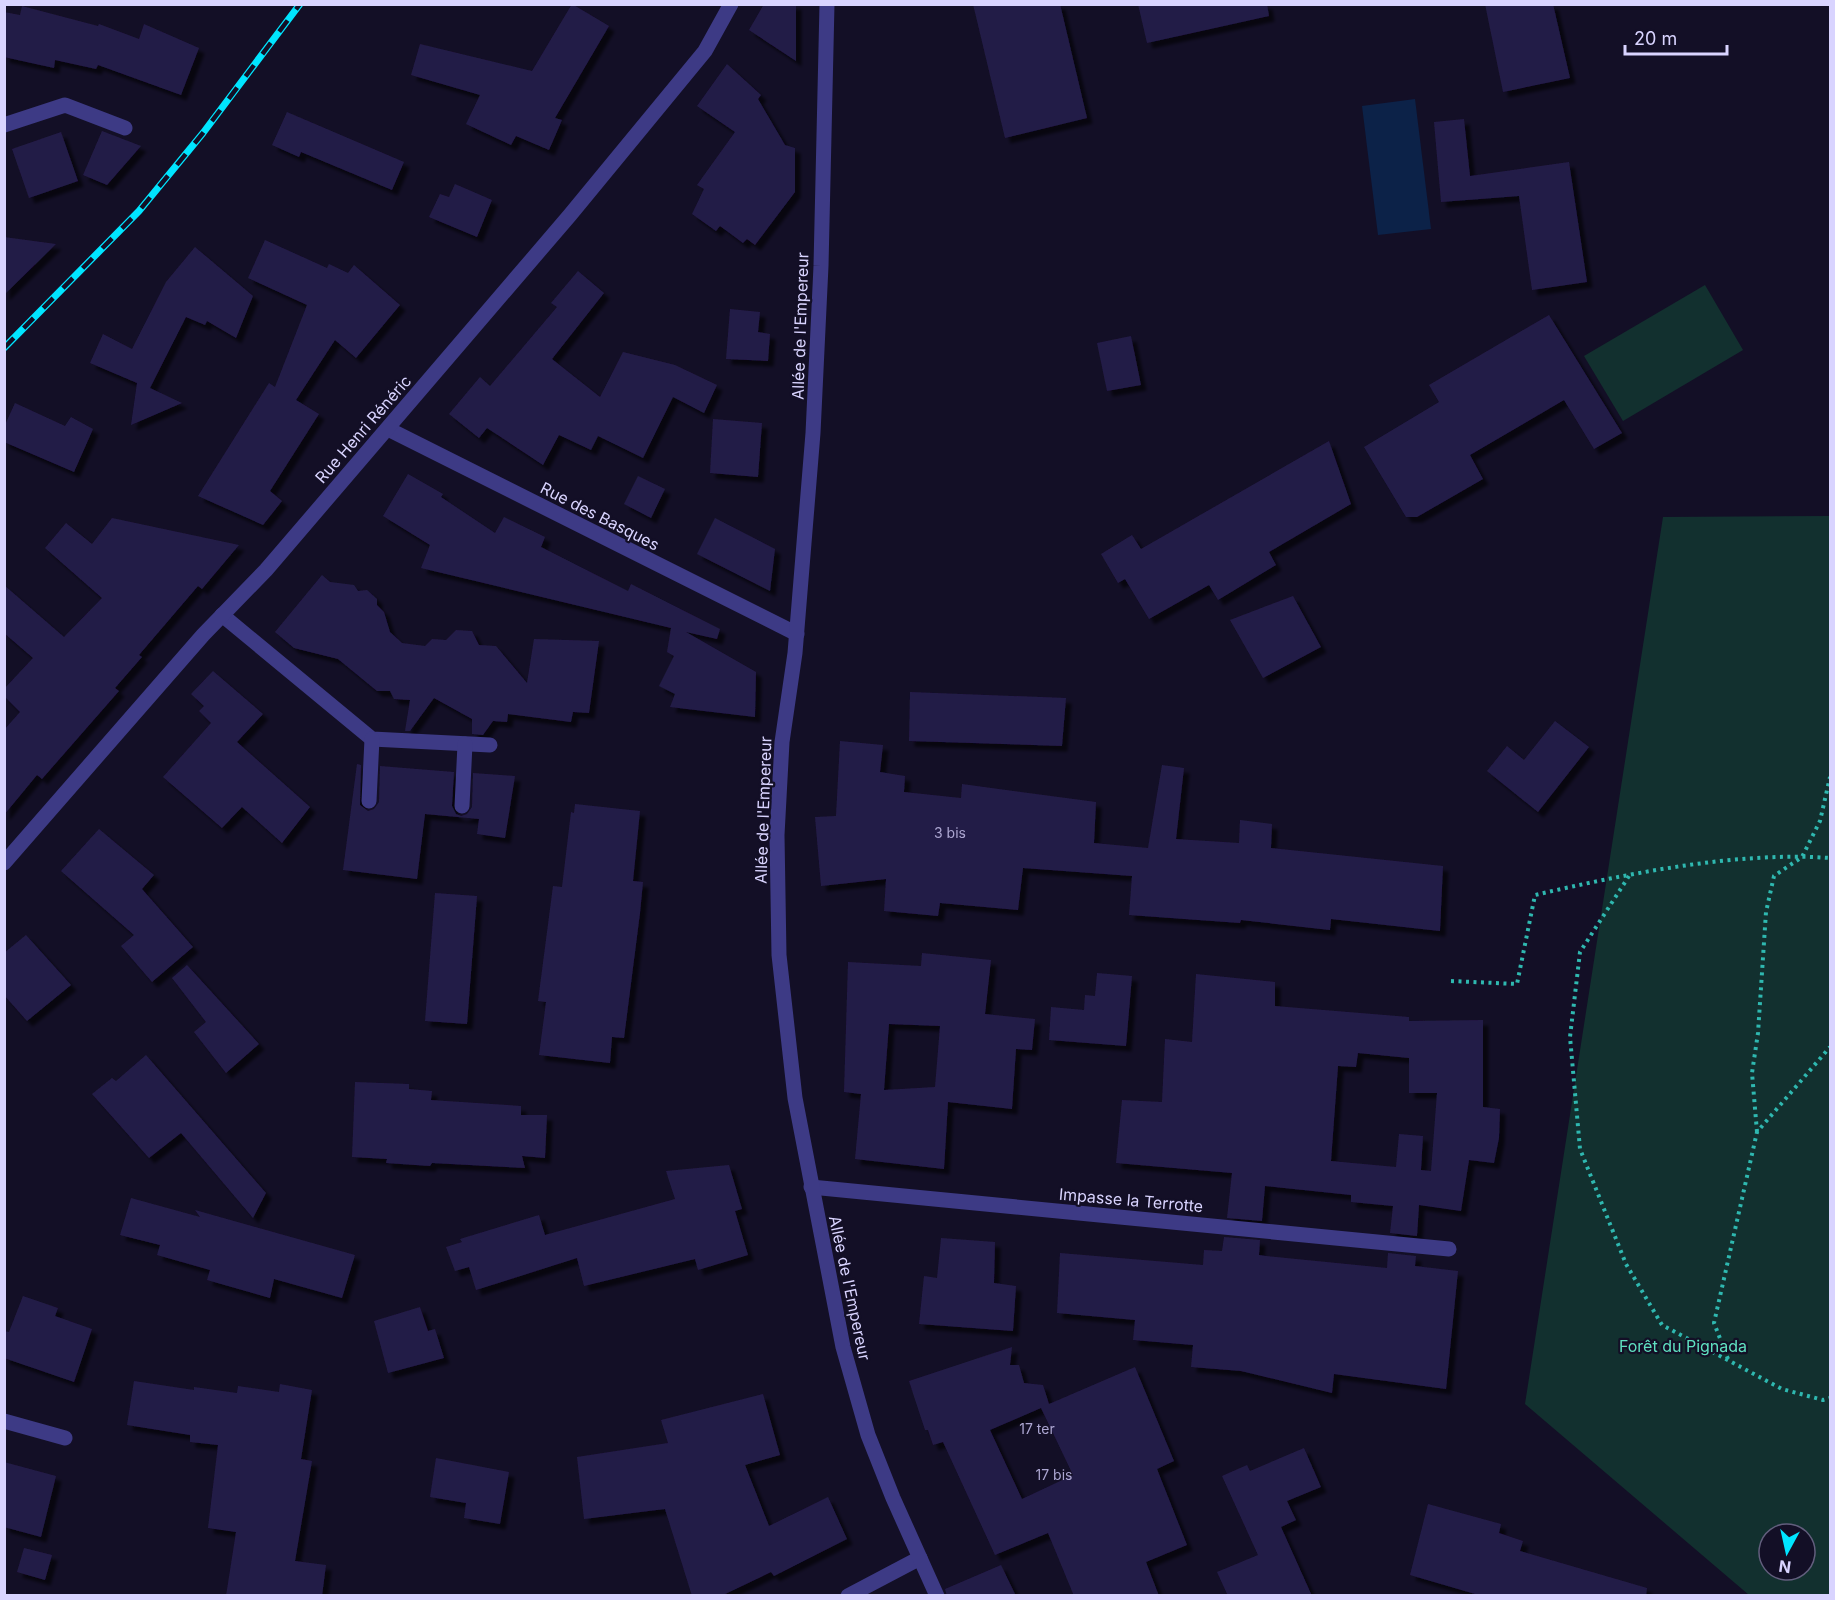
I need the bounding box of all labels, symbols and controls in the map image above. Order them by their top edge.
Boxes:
scale bar [1625,18,1727,56]
text: 20 m [1634,28,1677,49]
street label: Allée de l'Empereur [787,252,813,400]
street label: Rue Henri Rénéric [311,371,415,487]
street label: Rue des Basques [537,477,663,555]
street label: Allée de l'Empereur [750,736,776,884]
house number: 3 bis [934,824,966,841]
street label: Impasse la Terrotte [1058,1184,1204,1216]
street label: Allée de l'Empereur [825,1214,875,1362]
park label: Forêt du Pignada [1619,1336,1747,1356]
house number: 17 ter [1019,1420,1055,1437]
house number: 17 bis [1036,1466,1072,1483]
north arrow [1757,1522,1817,1582]
text: N [1777,1556,1792,1578]

